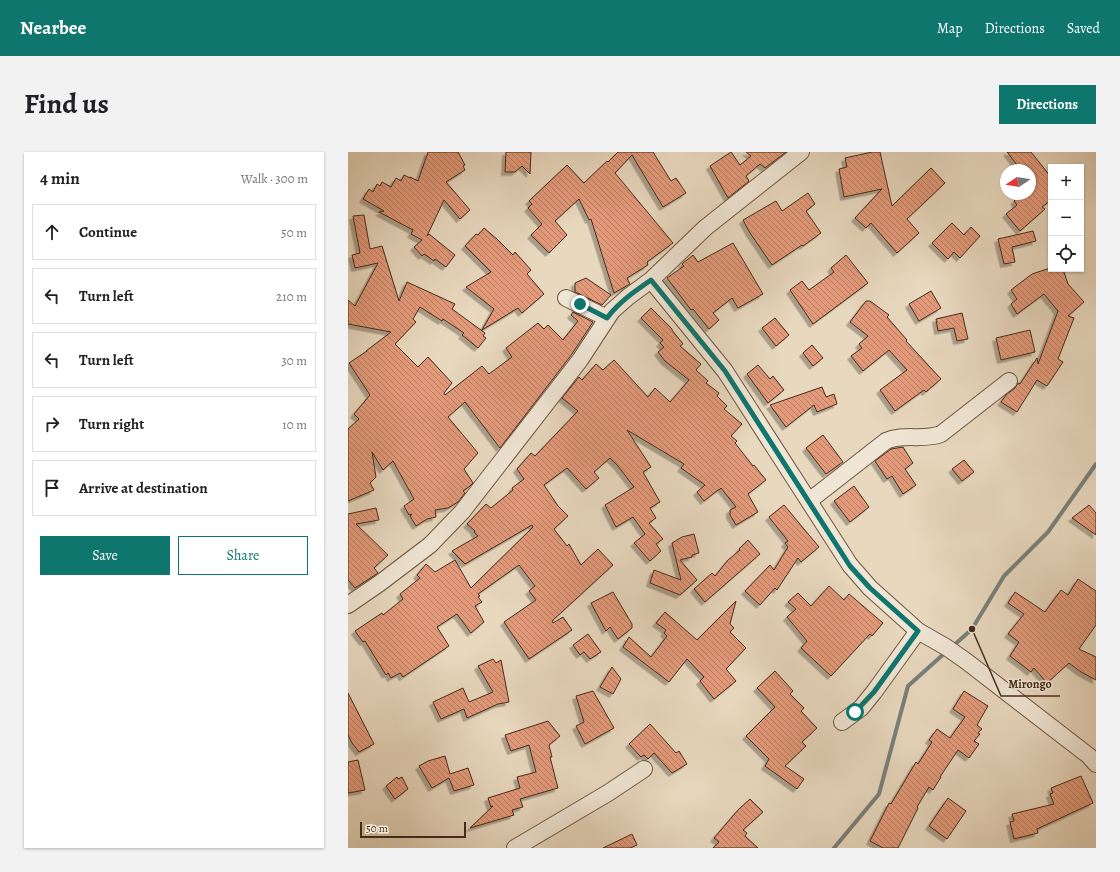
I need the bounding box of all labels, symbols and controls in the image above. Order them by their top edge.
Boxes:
text: Nearbee [20,15,86,41]
text: Map [937,19,963,38]
text: Directions [985,19,1045,38]
text: Saved [1067,19,1100,38]
text: Find us [24,85,109,123]
button: Directions [999,85,1096,124]
north arrow [1000,164,1036,200]
map controls [1048,164,1084,272]
button: + [1048,164,1084,200]
text: 4 min [40,167,80,190]
text: Walk · 300 m [241,170,308,187]
button: − [1048,200,1084,236]
icon: ahead [41,221,63,243]
text: Continue [79,222,137,242]
text: 50 m [281,224,307,241]
button: locate [1048,236,1084,272]
icon: left [41,285,63,307]
text: Turn left [79,286,134,306]
text: 210 m [276,288,307,305]
route end [571,295,589,313]
icon: left [41,349,63,371]
text: Turn left [79,350,134,370]
text: 30 m [281,352,307,369]
icon: right [41,413,63,435]
text: Turn right [79,414,144,434]
text: 10 m [282,416,307,433]
icon: arrive [41,477,63,499]
text: Arrive at destination [79,478,208,498]
button: Save [40,536,170,575]
button: Share [178,536,308,575]
callout: Mirongo [1001,672,1060,696]
text: Mirongo [1008,676,1052,692]
route start [846,703,864,721]
scale bar [360,820,466,839]
text: 50 m [366,821,388,836]

